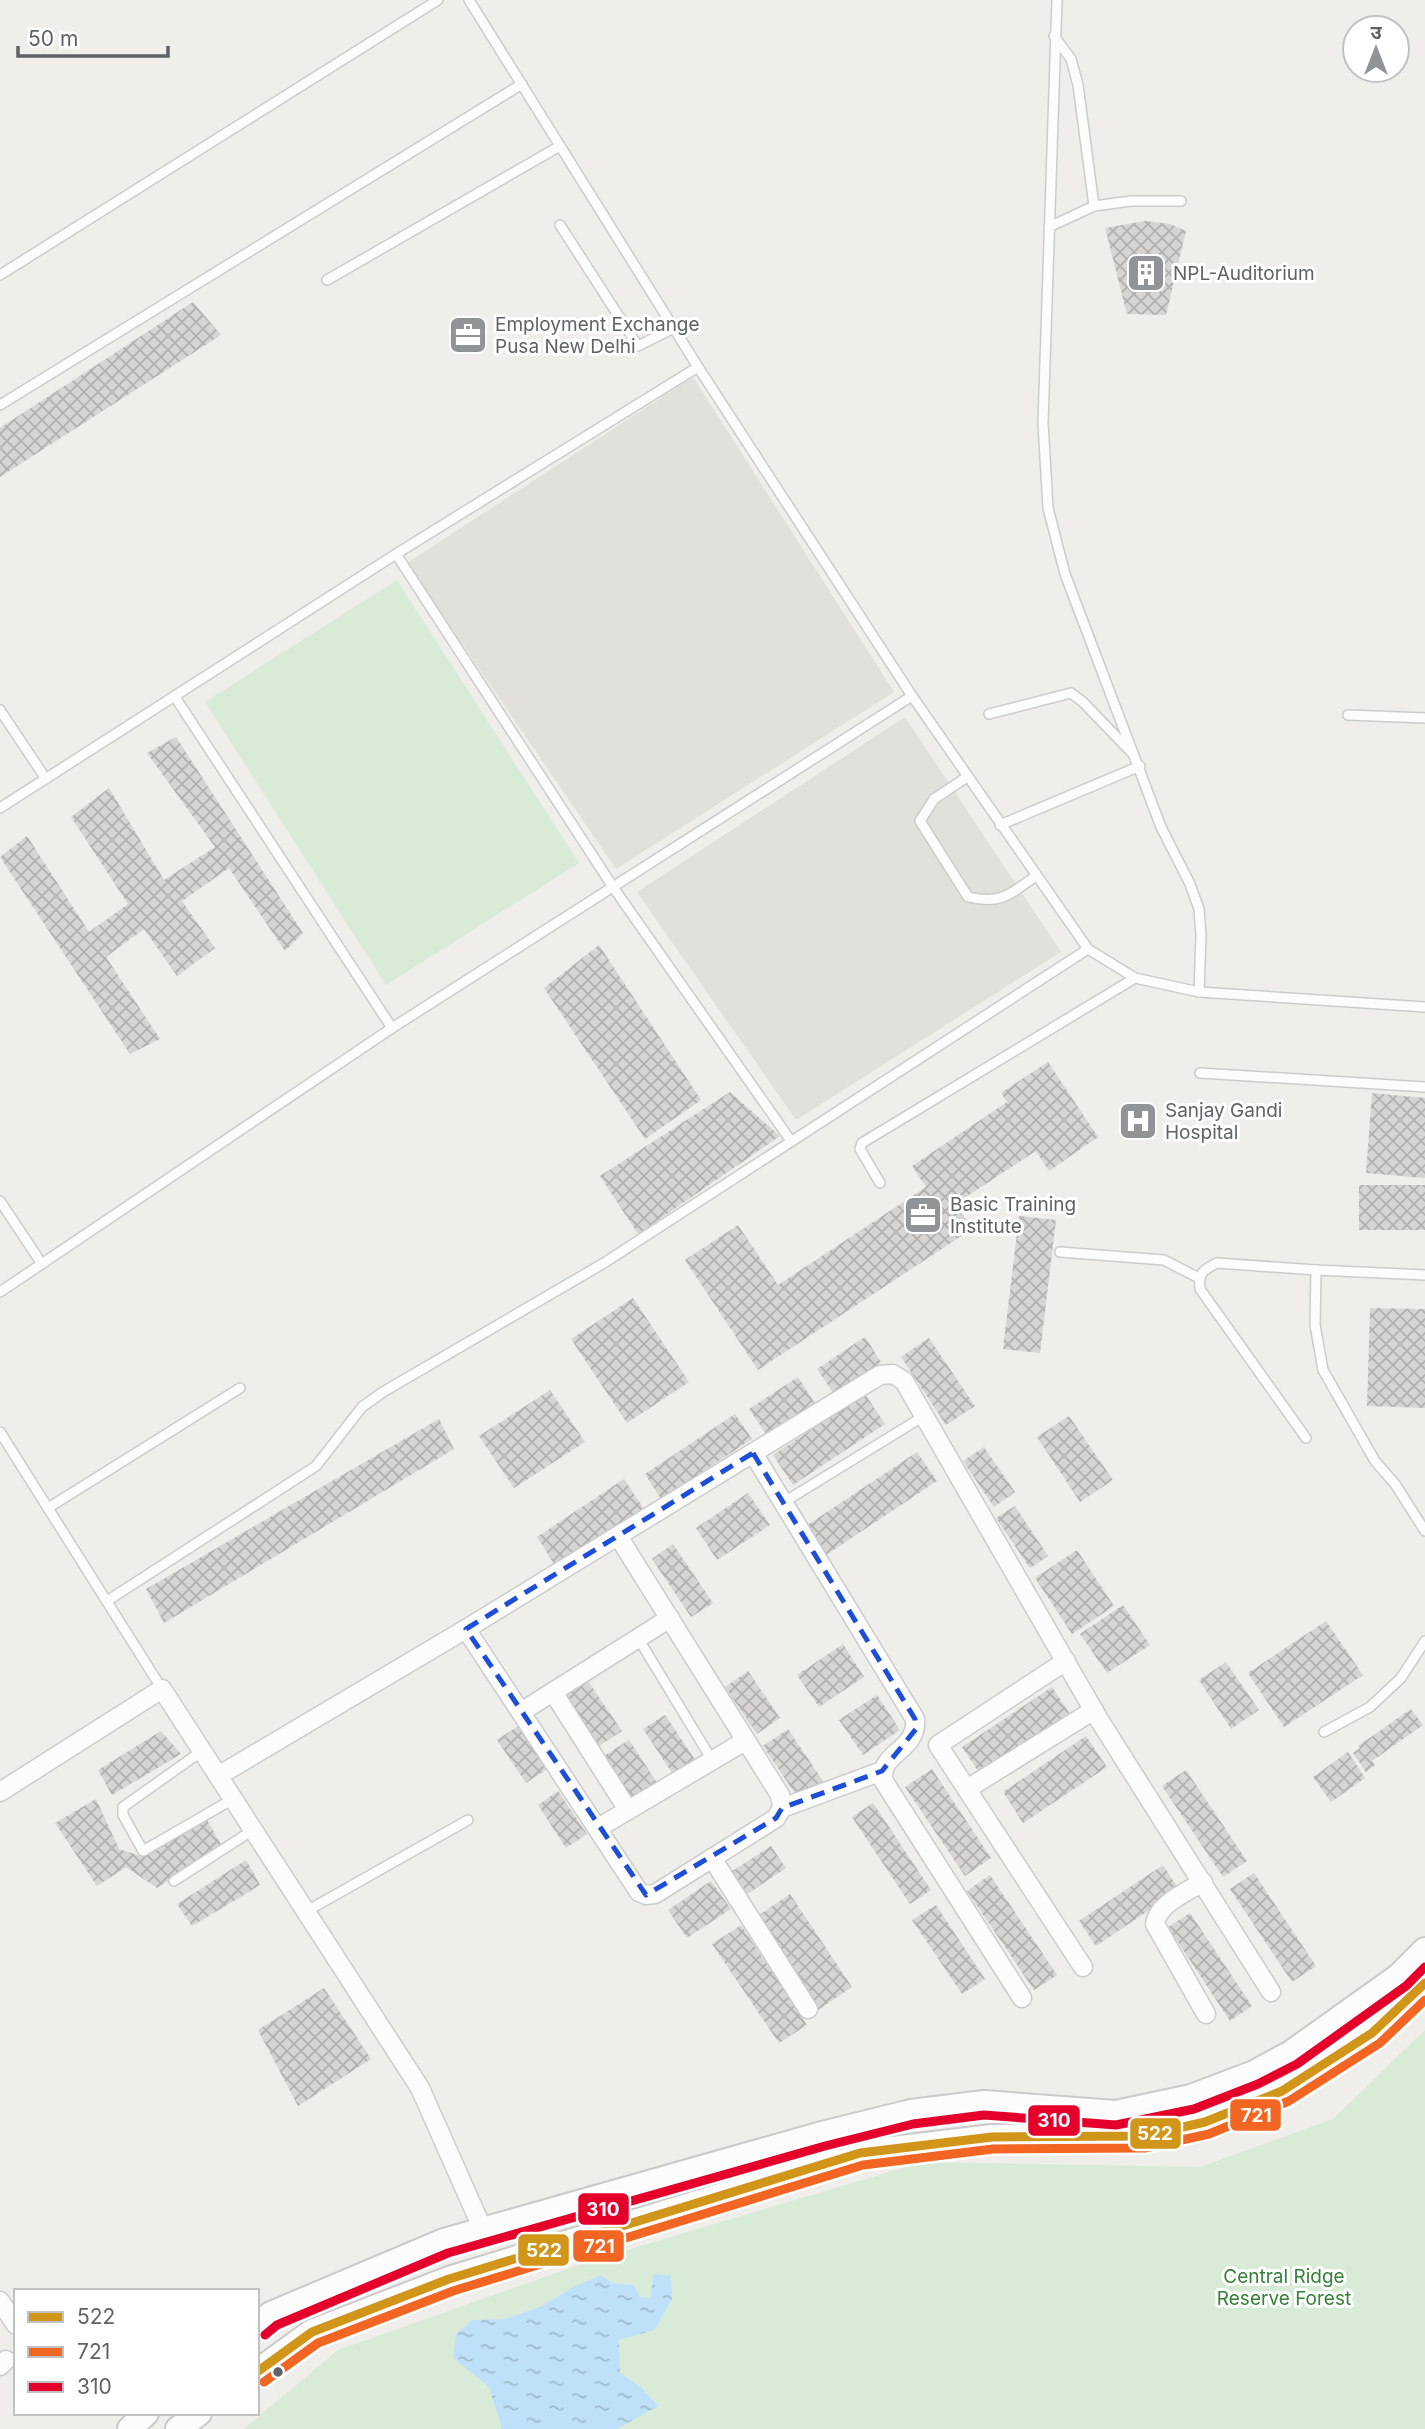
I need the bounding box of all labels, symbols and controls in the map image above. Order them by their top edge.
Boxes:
scale bar [18,14,168,58]
north arrow [1341,14,1411,84]
text: उ [1370,21,1382,44]
text: 50 m [28,26,78,51]
building icon: NPL-Auditorium [1125,252,1167,294]
place label: NPL-Auditorium [1173,262,1315,285]
place label: Employment Exchange Pusa New Delhi [495,313,700,358]
office icon: Employment Exchange Pusa New Delhi [447,314,489,356]
place label: Sanjay Gandi Hospital [1165,1099,1282,1144]
hospital icon: Sanjay Gandi Hospital [1117,1100,1159,1142]
place label: Basic Training Institute [950,1193,1076,1238]
office icon: Basic Training Institute [902,1194,944,1236]
line badge: 721 [1229,2098,1282,2132]
line badge: 310 [1027,2104,1081,2137]
text: 721 [1240,2104,1272,2127]
text: 310 [1037,2109,1071,2132]
line badge: 522 [1129,2117,1182,2150]
text: 522 [1137,2122,1173,2145]
line badge: 310 [577,2192,630,2226]
text: 310 [586,2198,620,2221]
line badge: 721 [572,2229,625,2263]
line badge: 522 [517,2233,570,2267]
text: 721 [583,2235,615,2258]
text: 522 [526,2239,562,2262]
park label: Central Ridge Reserve Forest [1217,2265,1351,2310]
legend [14,2289,259,2415]
text: 522 [77,2304,115,2329]
text: 721 [77,2339,110,2364]
unlabelled marker [271,2365,285,2379]
text: 310 [77,2374,112,2399]

